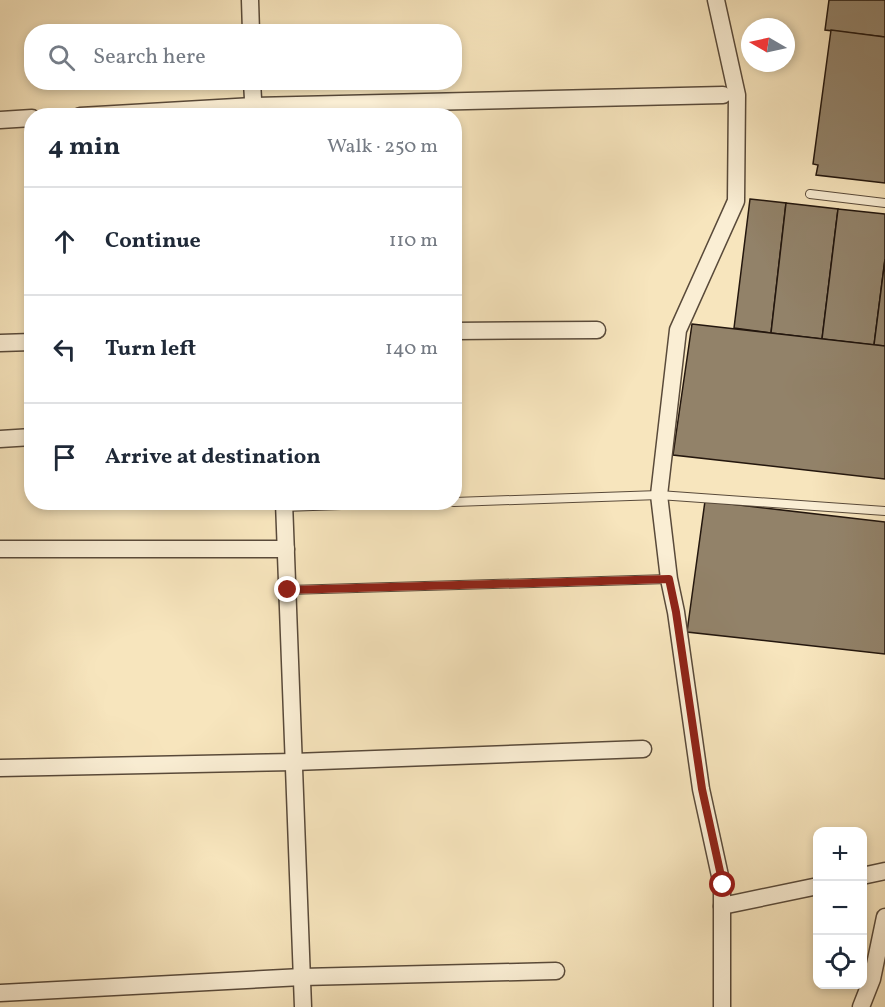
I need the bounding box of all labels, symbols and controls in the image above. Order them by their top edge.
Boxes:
north arrow [741,18,795,72]
search box [24,24,462,90]
icon: search [45,41,78,74]
text: Search here [93,42,206,73]
text: 4 min [48,129,120,165]
text: Walk · 250 m [327,133,438,161]
icon: ahead [48,225,81,258]
text: Continue [105,226,201,257]
text: 110 m [389,227,438,255]
icon: left [48,333,81,366]
text: Turn left [105,334,196,365]
text: 140 m [385,335,438,363]
icon: arrive [48,441,81,474]
text: Arrive at destination [105,442,321,473]
route end [274,576,300,602]
map controls [813,827,867,989]
button: + [813,827,867,881]
route start [709,871,735,897]
button: − [813,881,867,935]
button: locate [813,935,867,989]

